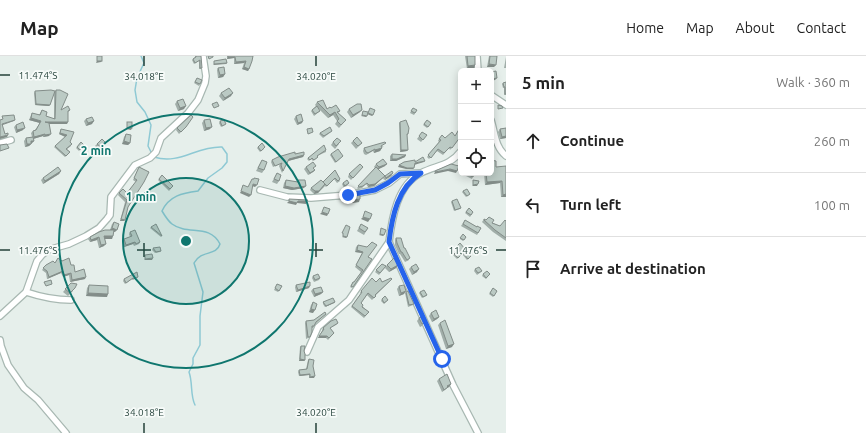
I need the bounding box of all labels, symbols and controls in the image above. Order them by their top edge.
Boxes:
text: Map [20,17,59,39]
text: Home [626,20,664,36]
text: Map [686,20,714,36]
text: About [736,20,775,36]
text: Contact [797,20,846,36]
map controls [458,68,494,176]
button: + [458,68,494,104]
text: 11.474°S [18,70,58,81]
text: 34.018°E [124,71,164,82]
text: 34.020°E [296,71,336,82]
text: 5 min [522,73,565,92]
text: Walk · 360 m [776,75,850,89]
button: − [458,104,494,140]
icon: ahead [522,130,544,152]
text: Continue [560,132,624,149]
text: 260 m [814,134,850,148]
button: locate [458,140,494,176]
text: 2 min [81,144,111,157]
route end [339,186,357,204]
text: 1 min [126,190,156,203]
icon: left [522,194,544,216]
text: Turn left [560,196,621,213]
text: 100 m [814,198,850,212]
centre of rings [179,234,193,248]
text: 11.476°S [18,245,58,256]
text: 11.476°S [448,245,488,256]
icon: arrive [522,258,544,280]
text: Arrive at destination [560,260,706,277]
route start [433,350,451,368]
text: 34.018°E [124,407,164,418]
text: 34.020°E [296,407,336,418]

